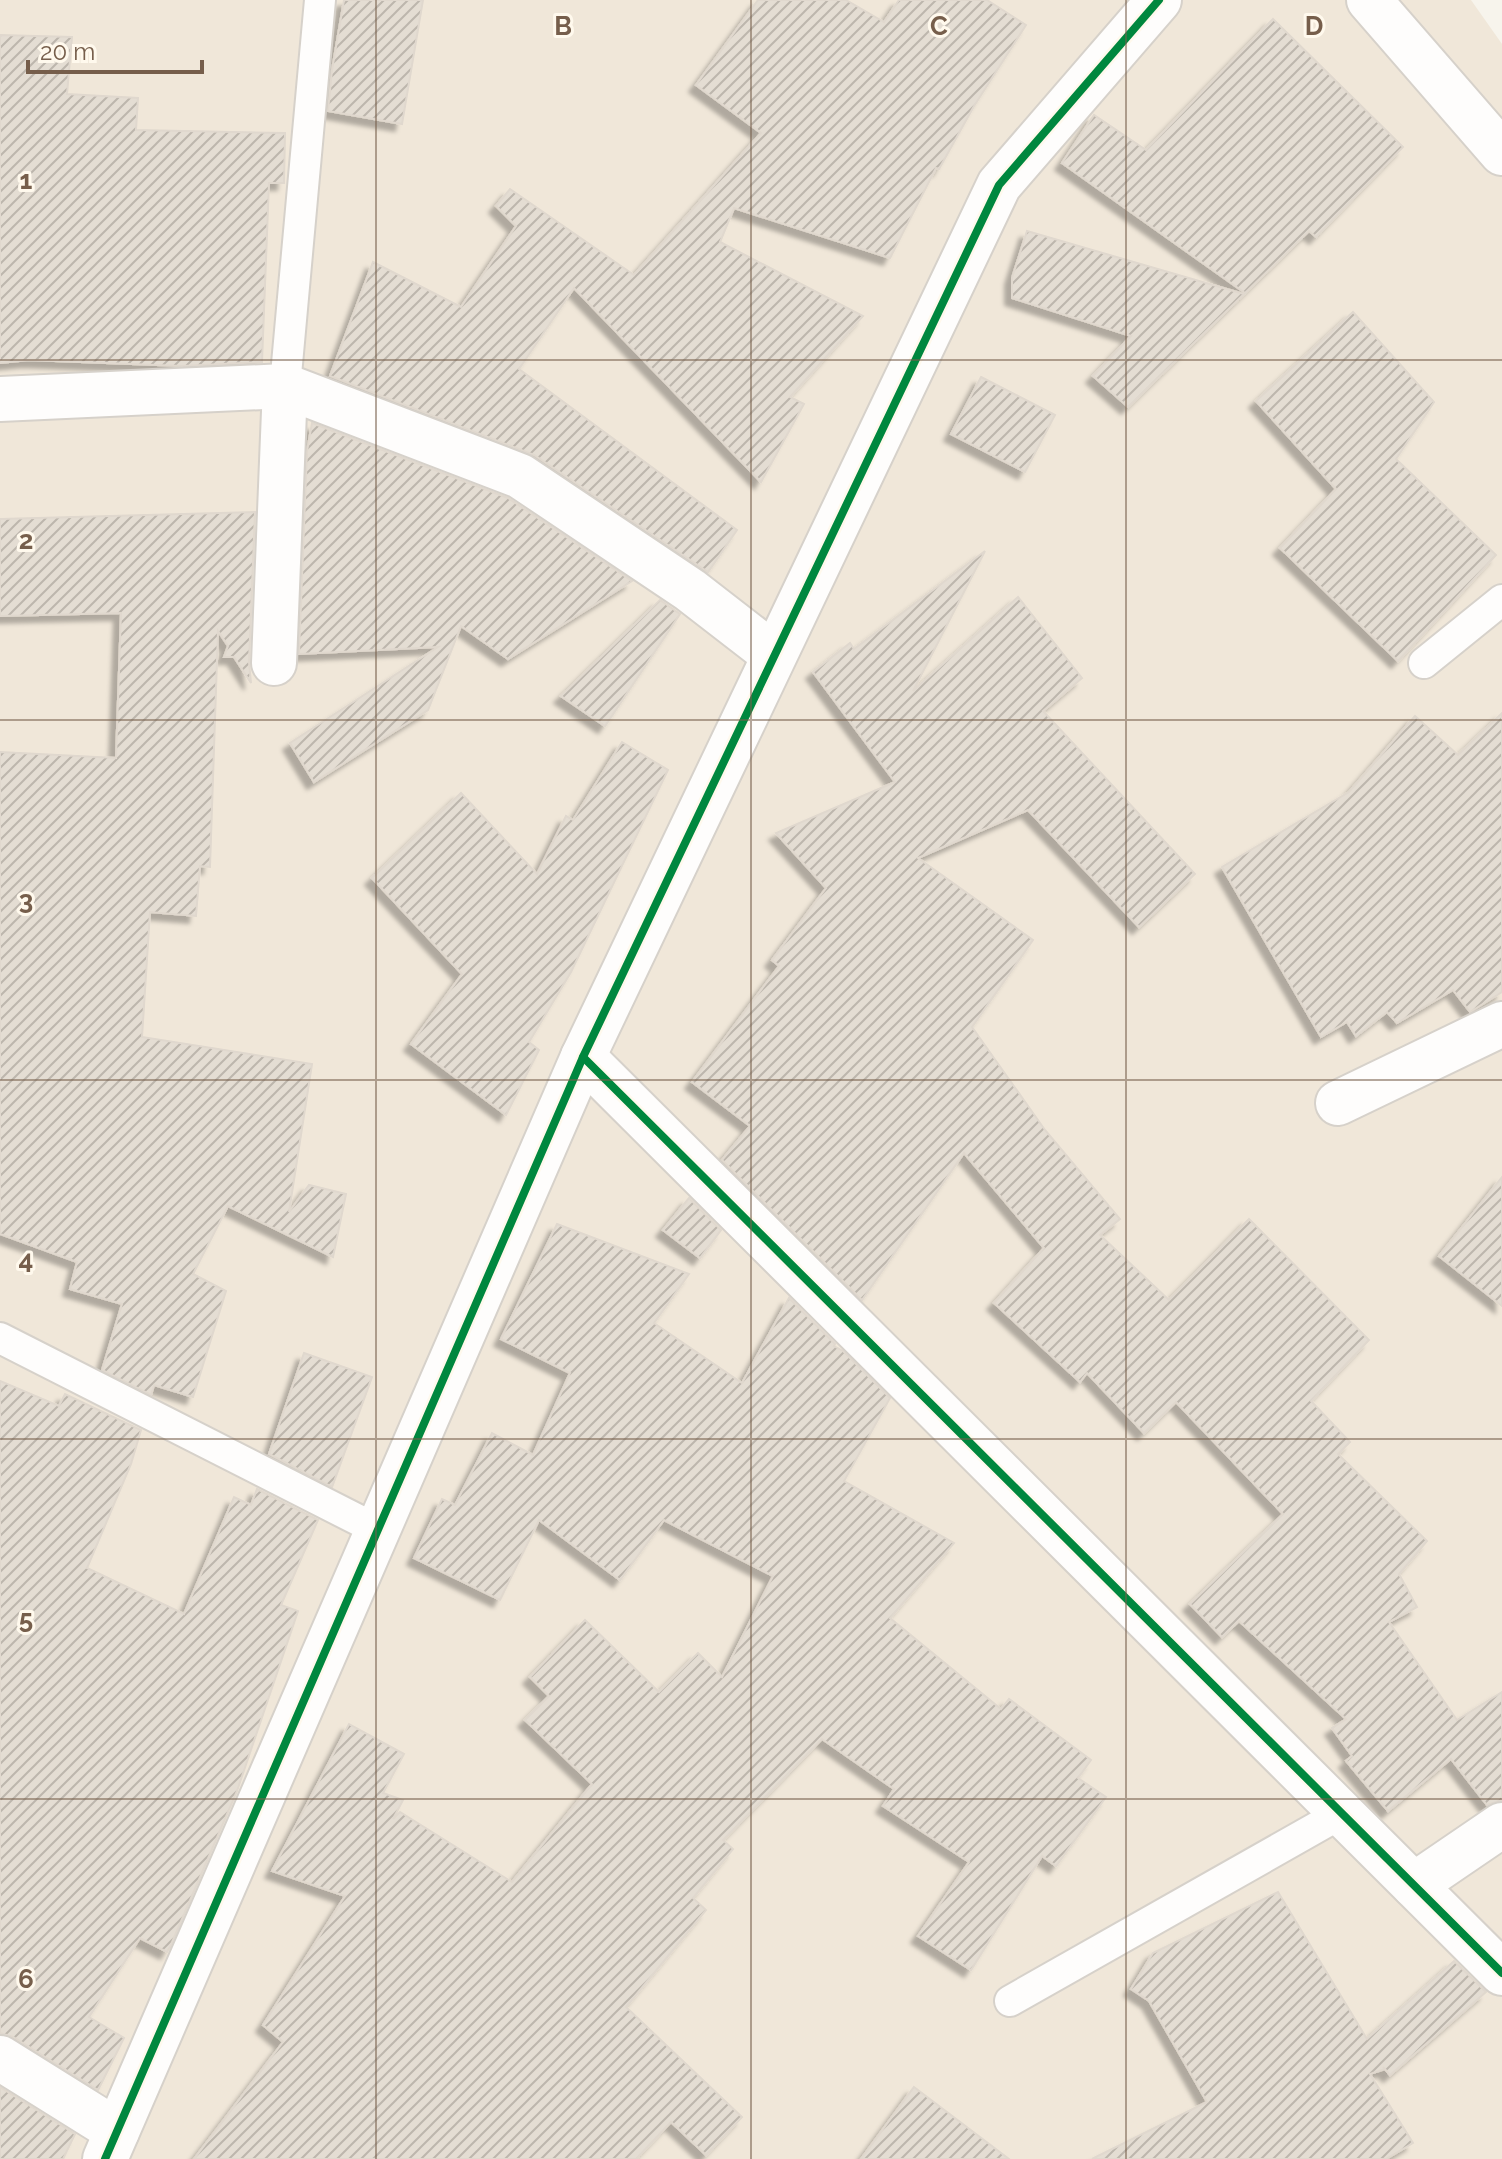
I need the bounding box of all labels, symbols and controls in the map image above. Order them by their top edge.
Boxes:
text: B [554,11,572,41]
text: C [930,11,948,41]
text: D [1305,11,1323,41]
scale bar [28,24,202,74]
text: 20 m [40,37,95,66]
text: 1 [20,165,33,195]
text: 2 [19,525,33,555]
text: 3 [19,885,33,915]
text: 4 [19,1245,33,1275]
text: 5 [19,1604,33,1634]
text: 6 [18,1964,34,1994]

